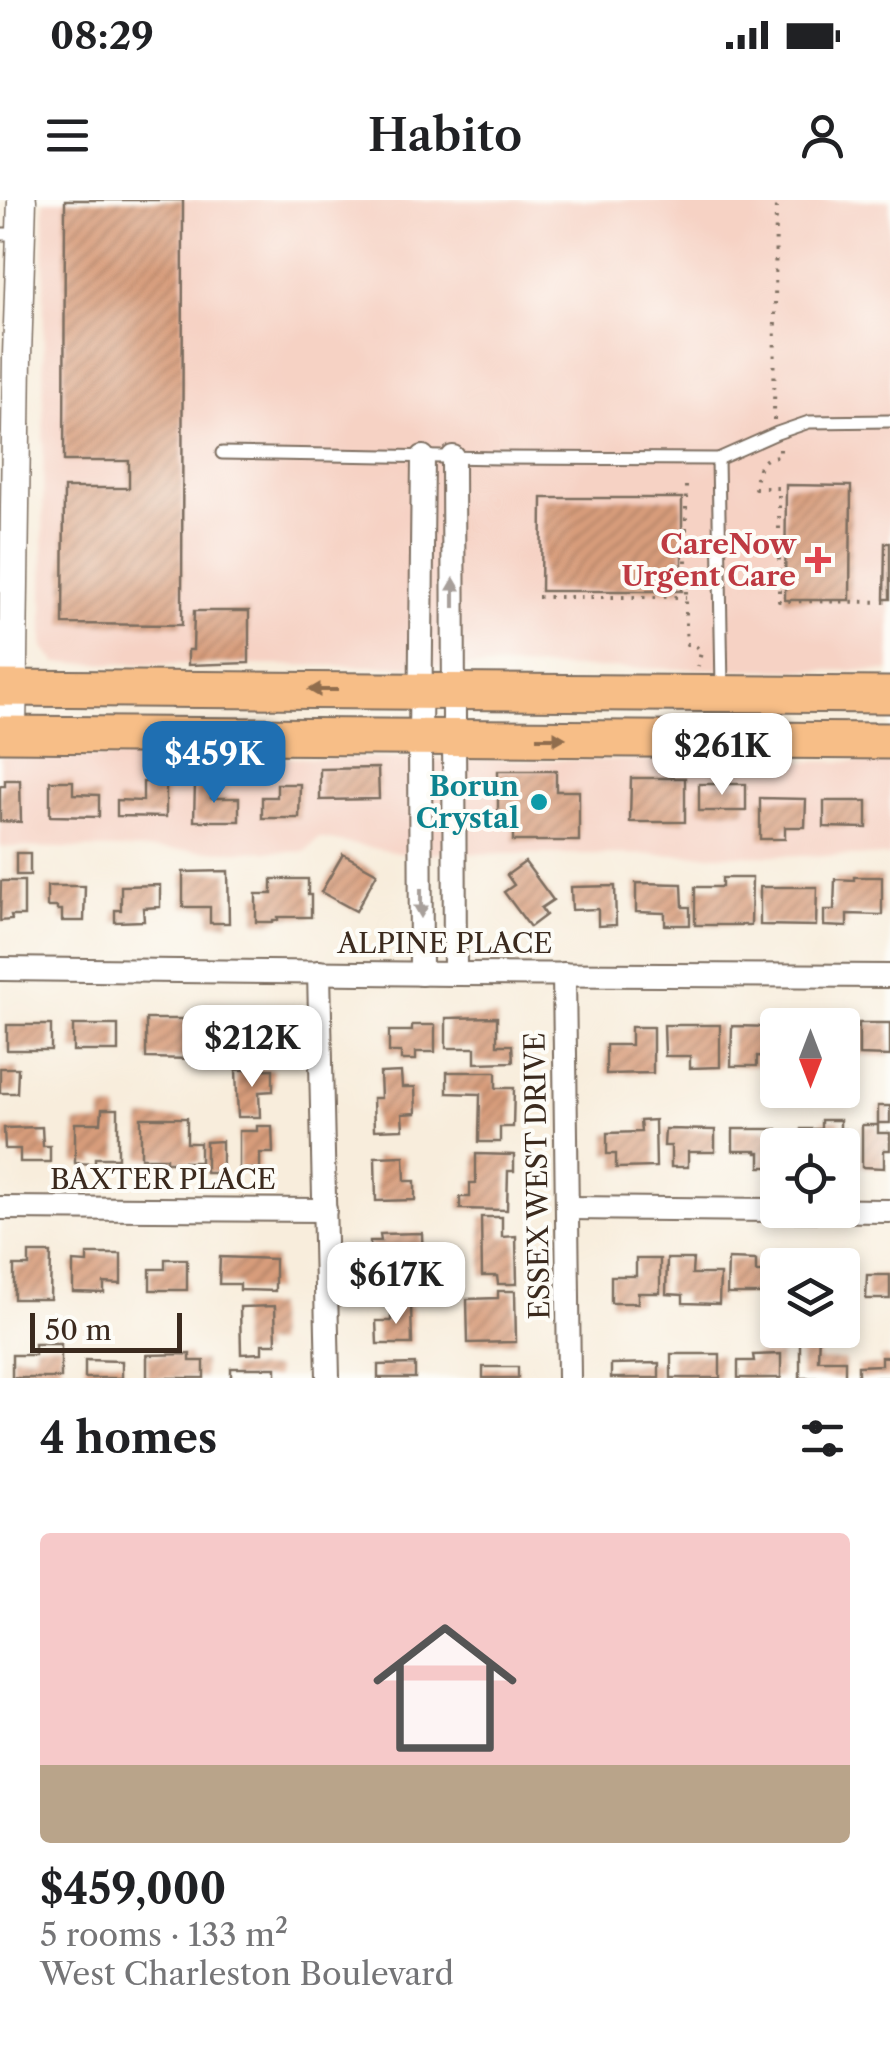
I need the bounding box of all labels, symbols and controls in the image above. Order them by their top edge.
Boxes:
text: 08:29 [50,12,154,59]
text: Habito [368,107,522,163]
icon: menu [40,108,95,163]
icon: person [795,108,850,163]
place label: CareNow Urgent Care [622,527,797,593]
marker: CareNow Urgent Care [805,547,831,573]
one-way arrow [446,577,462,609]
one-way arrow [306,682,338,698]
pin: $261K [652,713,792,798]
pin: $459K [144,721,284,806]
text: $261K [674,726,770,765]
one-way arrow [535,731,567,747]
text: $459K [164,734,264,773]
place label: Borun Crystal [416,769,519,835]
marker: Borun Crystal [528,791,550,813]
one-way arrow [413,888,429,920]
street label: ALPINE PLACE [336,926,553,960]
pin: $212K [182,1005,322,1090]
north arrow [760,1008,860,1108]
map controls [760,1008,860,1348]
text: $212K [204,1018,300,1057]
street label: ESSEX WEST DRIVE [517,1032,557,1320]
button: locate [760,1128,860,1228]
street label: BAXTER PLACE [50,1162,276,1196]
pin: $617K [326,1242,466,1327]
button: layers [760,1248,860,1348]
text: $617K [349,1255,443,1294]
scale bar [30,1308,182,1352]
text: 50 m [45,1313,112,1347]
icon: filters [795,1411,850,1466]
text: 4 homes [40,1412,217,1464]
icon: home [355,1598,535,1778]
text: $459,000 [40,1863,226,1915]
text: 5 rooms · 133 m² [40,1915,288,1954]
text: West Charleston Boulevard [40,1954,454,1993]

